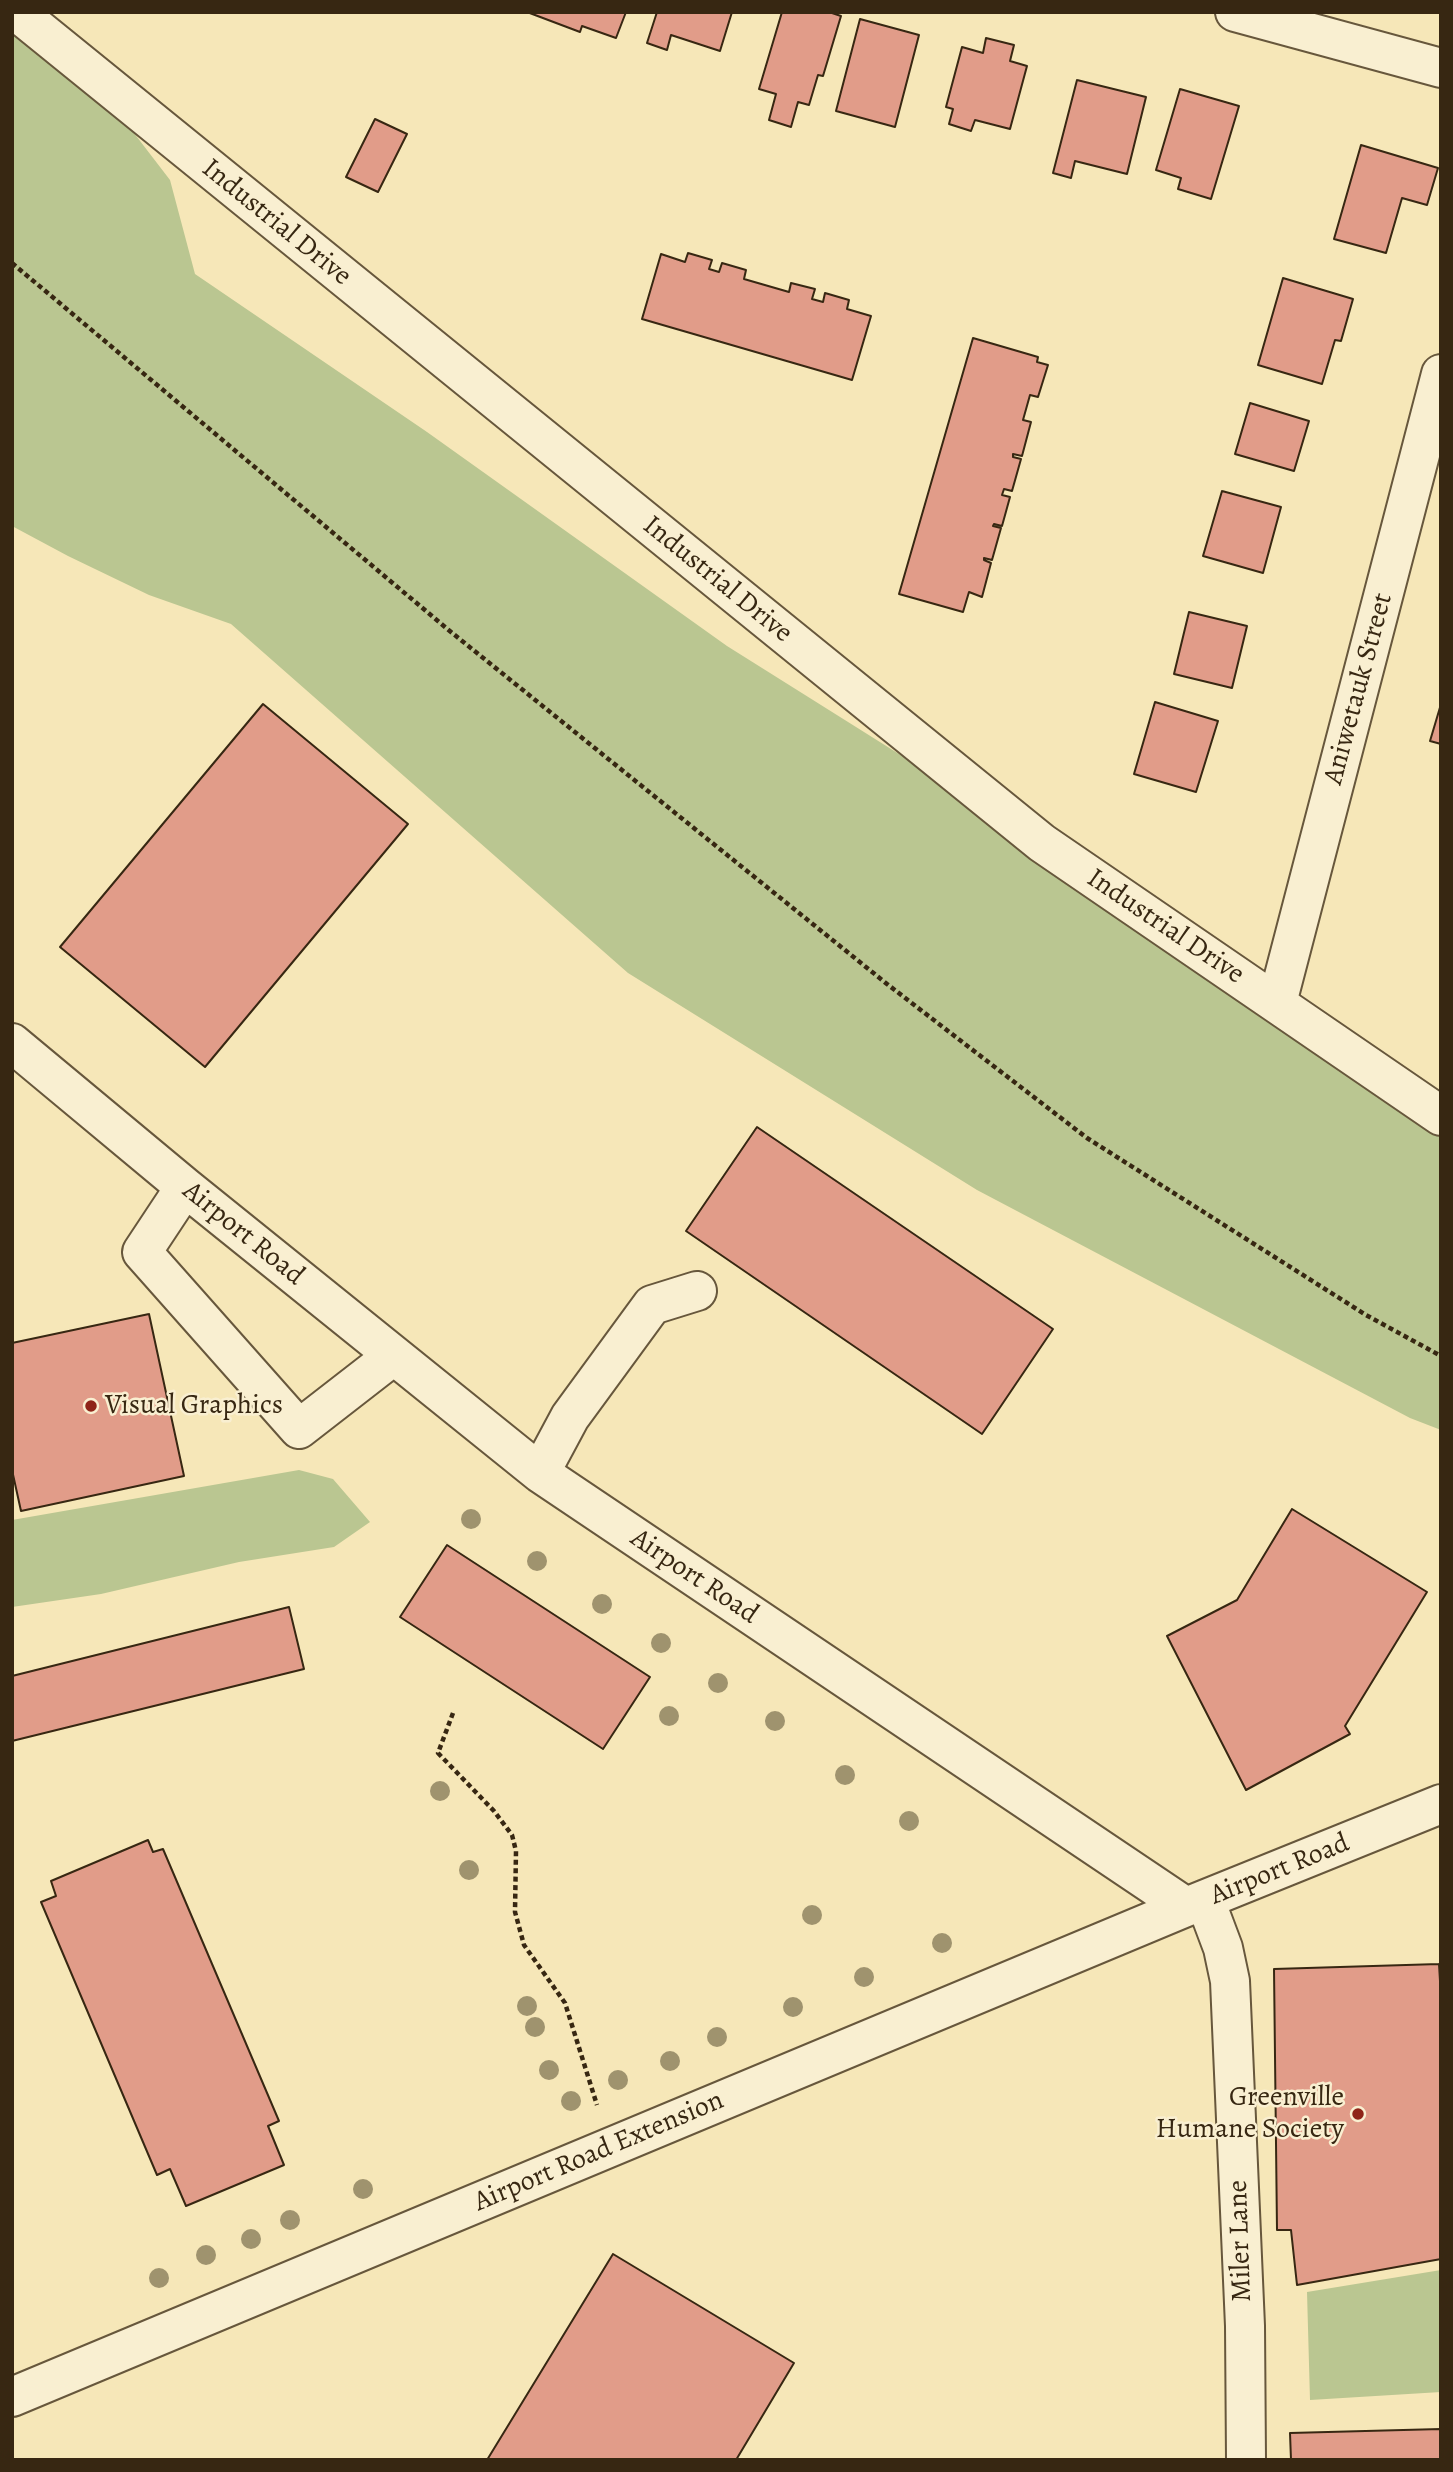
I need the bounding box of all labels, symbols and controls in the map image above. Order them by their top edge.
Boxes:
street label: Industrial Drive [194,152,358,294]
street label: Industrial Drive [635,509,799,651]
street label: Aniwetauk Street [1317,590,1401,788]
street label: Industrial Drive [1080,862,1250,992]
street label: Airport Road [175,1175,311,1293]
place label: Visual Graphics [105,1389,283,1423]
marker: Visual Graphics [83,1398,99,1414]
street label: Airport Road [624,1522,764,1632]
street label: Airport Road [1206,1827,1354,1913]
place label: Greenville Humane Society [1156,2081,1344,2147]
street label: Airport Road Extension [469,2084,729,2220]
marker: Greenville Humane Society [1350,2106,1366,2122]
street label: Miler Lane [1222,2179,1260,2303]

